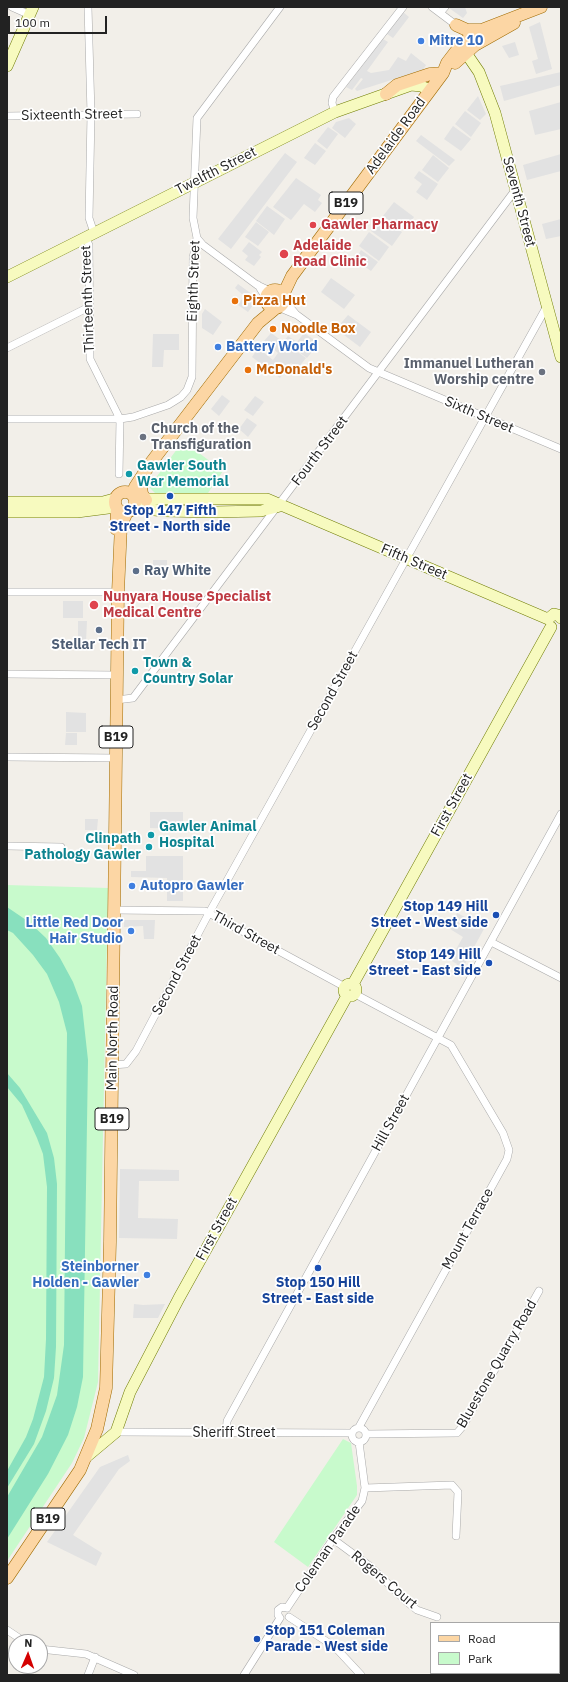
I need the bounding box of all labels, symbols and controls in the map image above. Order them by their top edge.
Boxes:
scale bar [10,8,109,34]
text: 100 m [15,15,50,30]
place label: Mitre 10 [429,33,483,49]
marker: Mitre 10 [416,36,426,46]
street label: Adelaide Road [363,94,429,178]
street label: Sixteenth Street [21,106,123,124]
street label: Twelfth Street [173,143,259,199]
street label: Seventh Street [499,155,539,249]
road number: B19 [329,192,363,214]
place label: Gawler Pharmacy [321,217,438,233]
marker: Gawler Pharmacy [308,220,318,230]
place label: Adelaide Road Clinic [293,238,367,270]
street label: Eighth Street [184,240,204,322]
street label: Thirteenth Street [78,245,98,353]
marker: Adelaide Road Clinic [278,248,290,260]
place label: Pizza Hut [243,293,306,309]
marker: Pizza Hut [230,296,240,306]
place label: Noodle Box [281,321,356,337]
marker: Noodle Box [268,324,278,334]
place label: Battery World [226,339,318,355]
marker: Battery World [213,342,223,352]
place label: Immanuel Lutheran Worship centre [404,356,534,388]
place label: McDonald's [256,362,332,378]
marker: McDonald's [243,365,253,375]
marker: Immanuel Lutheran Worship centre [537,367,547,377]
street label: Sixth Street [442,393,516,437]
street label: Fourth Street [288,413,352,489]
place label: Church of the Transfiguration [151,421,251,454]
marker: Church of the Transfiguration [138,432,148,442]
place label: Gawler South War Memorial [137,458,229,490]
marker: Gawler South War Memorial [124,469,134,479]
marker: Stop 147 Fifth Street - North side [165,491,175,501]
place label: Stop 147 Fifth Street - North side [109,503,231,536]
street label: Fifth Street [378,541,450,583]
place label: Ray White [144,563,211,579]
marker: Ray White [131,566,141,576]
place label: Nunyara House Specialist Medical Centre [103,589,271,622]
marker: Nunyara House Specialist Medical Centre [88,599,100,611]
marker: Stellar Tech IT [94,625,104,635]
place label: Stellar Tech IT [51,637,147,653]
street label: Second Street [304,648,362,734]
place label: Town & Country Solar [143,655,233,688]
marker: Town & Country Solar [130,666,140,676]
road number: B19 [99,726,133,748]
street label: First Street [428,770,476,840]
place label: Gawler Animal Hospital [159,819,256,852]
marker: Gawler Animal Hospital [146,830,156,840]
place label: Clinpath Pathology Gawler [24,831,141,864]
marker: Clinpath Pathology Gawler [144,842,154,852]
place label: Autopro Gawler [140,878,244,894]
marker: Autopro Gawler [127,881,137,891]
place label: Stop 149 Hill Street - West side [371,899,488,932]
street label: Third Street [209,908,283,958]
marker: Stop 149 Hill Street - West side [491,910,501,920]
place label: Little Red Door Hair Studio [25,915,123,948]
marker: Little Red Door Hair Studio [126,926,136,936]
street label: Second Street [149,932,205,1018]
place label: Stop 149 Hill Street - East side [369,947,481,980]
marker: Stop 149 Hill Street - East side [484,958,494,968]
street label: Main North Road [104,985,122,1091]
street label: Hill Street [368,1092,414,1154]
road number: B19 [95,1108,129,1130]
street label: Mount Terrace [439,1185,497,1273]
street label: First Street [193,1194,241,1264]
place label: Steinborner Holden - Gawler [32,1259,139,1292]
marker: Stop 150 Hill Street - East side [313,1263,323,1273]
marker: Steinborner Holden - Gawler [142,1270,152,1280]
place label: Stop 150 Hill Street - East side [262,1275,374,1308]
street label: Bluestone Quarry Road [453,1297,541,1431]
street label: Sheriff Street [192,1425,276,1441]
street label: Coleman Parade [292,1502,364,1596]
road number: B19 [31,1508,65,1530]
street label: Rogers Court [347,1547,421,1613]
legend [430,1622,560,1674]
place label: Stop 151 Coleman Parade - West side [265,1623,388,1656]
text: Road [468,1631,496,1646]
north arrow [8,1634,48,1674]
marker: Stop 151 Coleman Parade - West side [252,1634,262,1644]
text: N [24,1636,33,1650]
text: Park [468,1651,492,1666]

